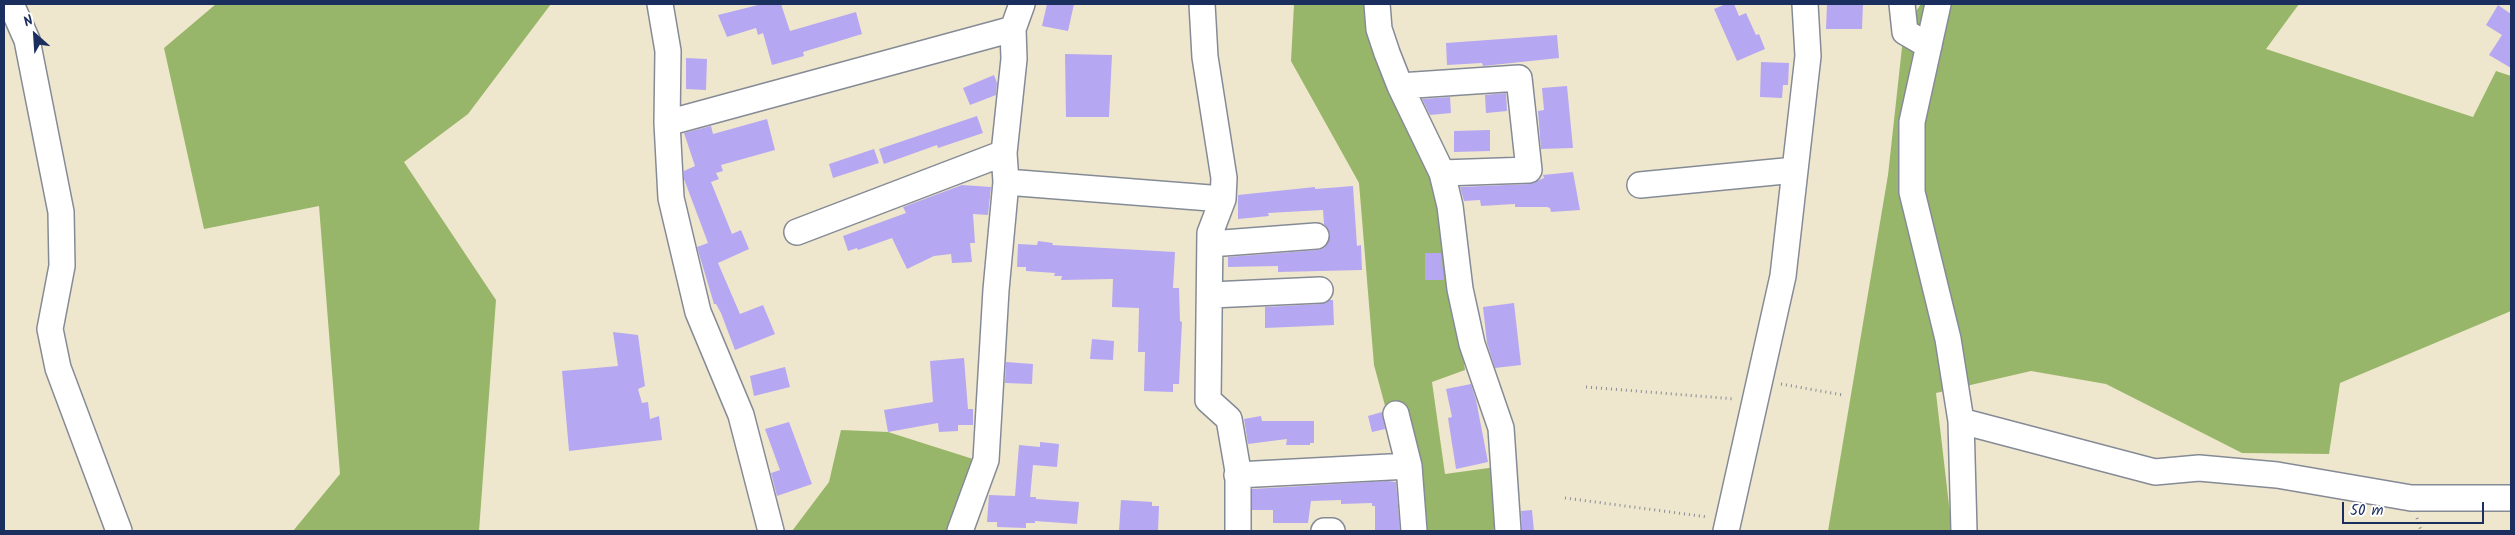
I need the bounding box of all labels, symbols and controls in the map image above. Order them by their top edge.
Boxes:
north arrow [10,10,60,60]
text: N [20,10,37,33]
scale bar [2345,492,2488,524]
text: 50 m [2350,499,2384,523]

